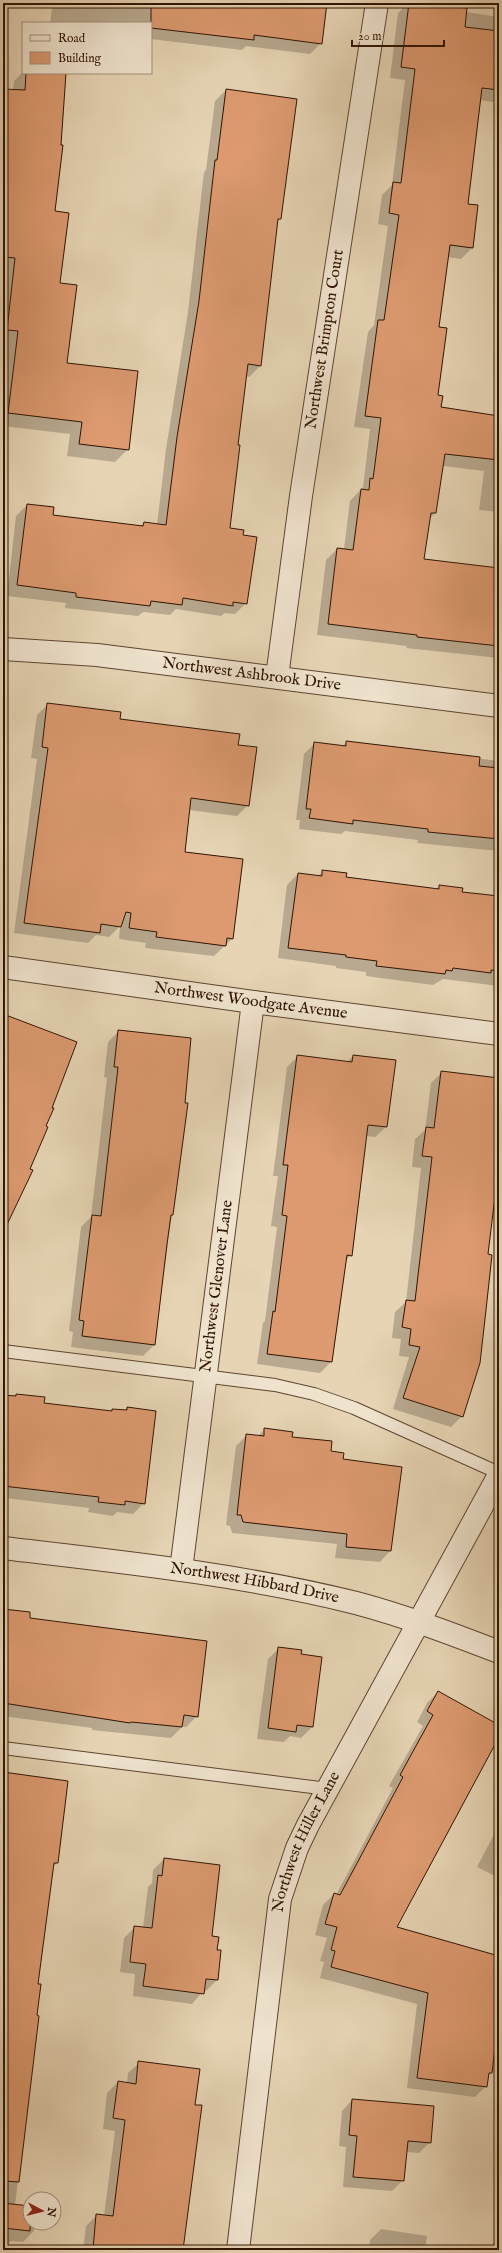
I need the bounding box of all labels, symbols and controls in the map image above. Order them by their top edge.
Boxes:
legend [22,22,152,74]
scale bar [352,22,444,48]
text: 20 m [358,29,381,44]
text: Road [58,31,86,46]
text: Building [58,51,102,66]
street label: Northwest Brimpton Court [301,248,349,431]
street label: Northwest Ashbrook Drive [161,653,342,696]
street label: Northwest Woodgate Avenue [153,978,349,1024]
street label: Northwest Glenover Lane [196,1199,238,1374]
street label: Northwest Hibbard Drive [169,1559,341,1609]
street label: Northwest Hiller Lane [268,1768,345,1913]
north arrow [22,2191,62,2231]
text: N [43,2206,59,2218]

